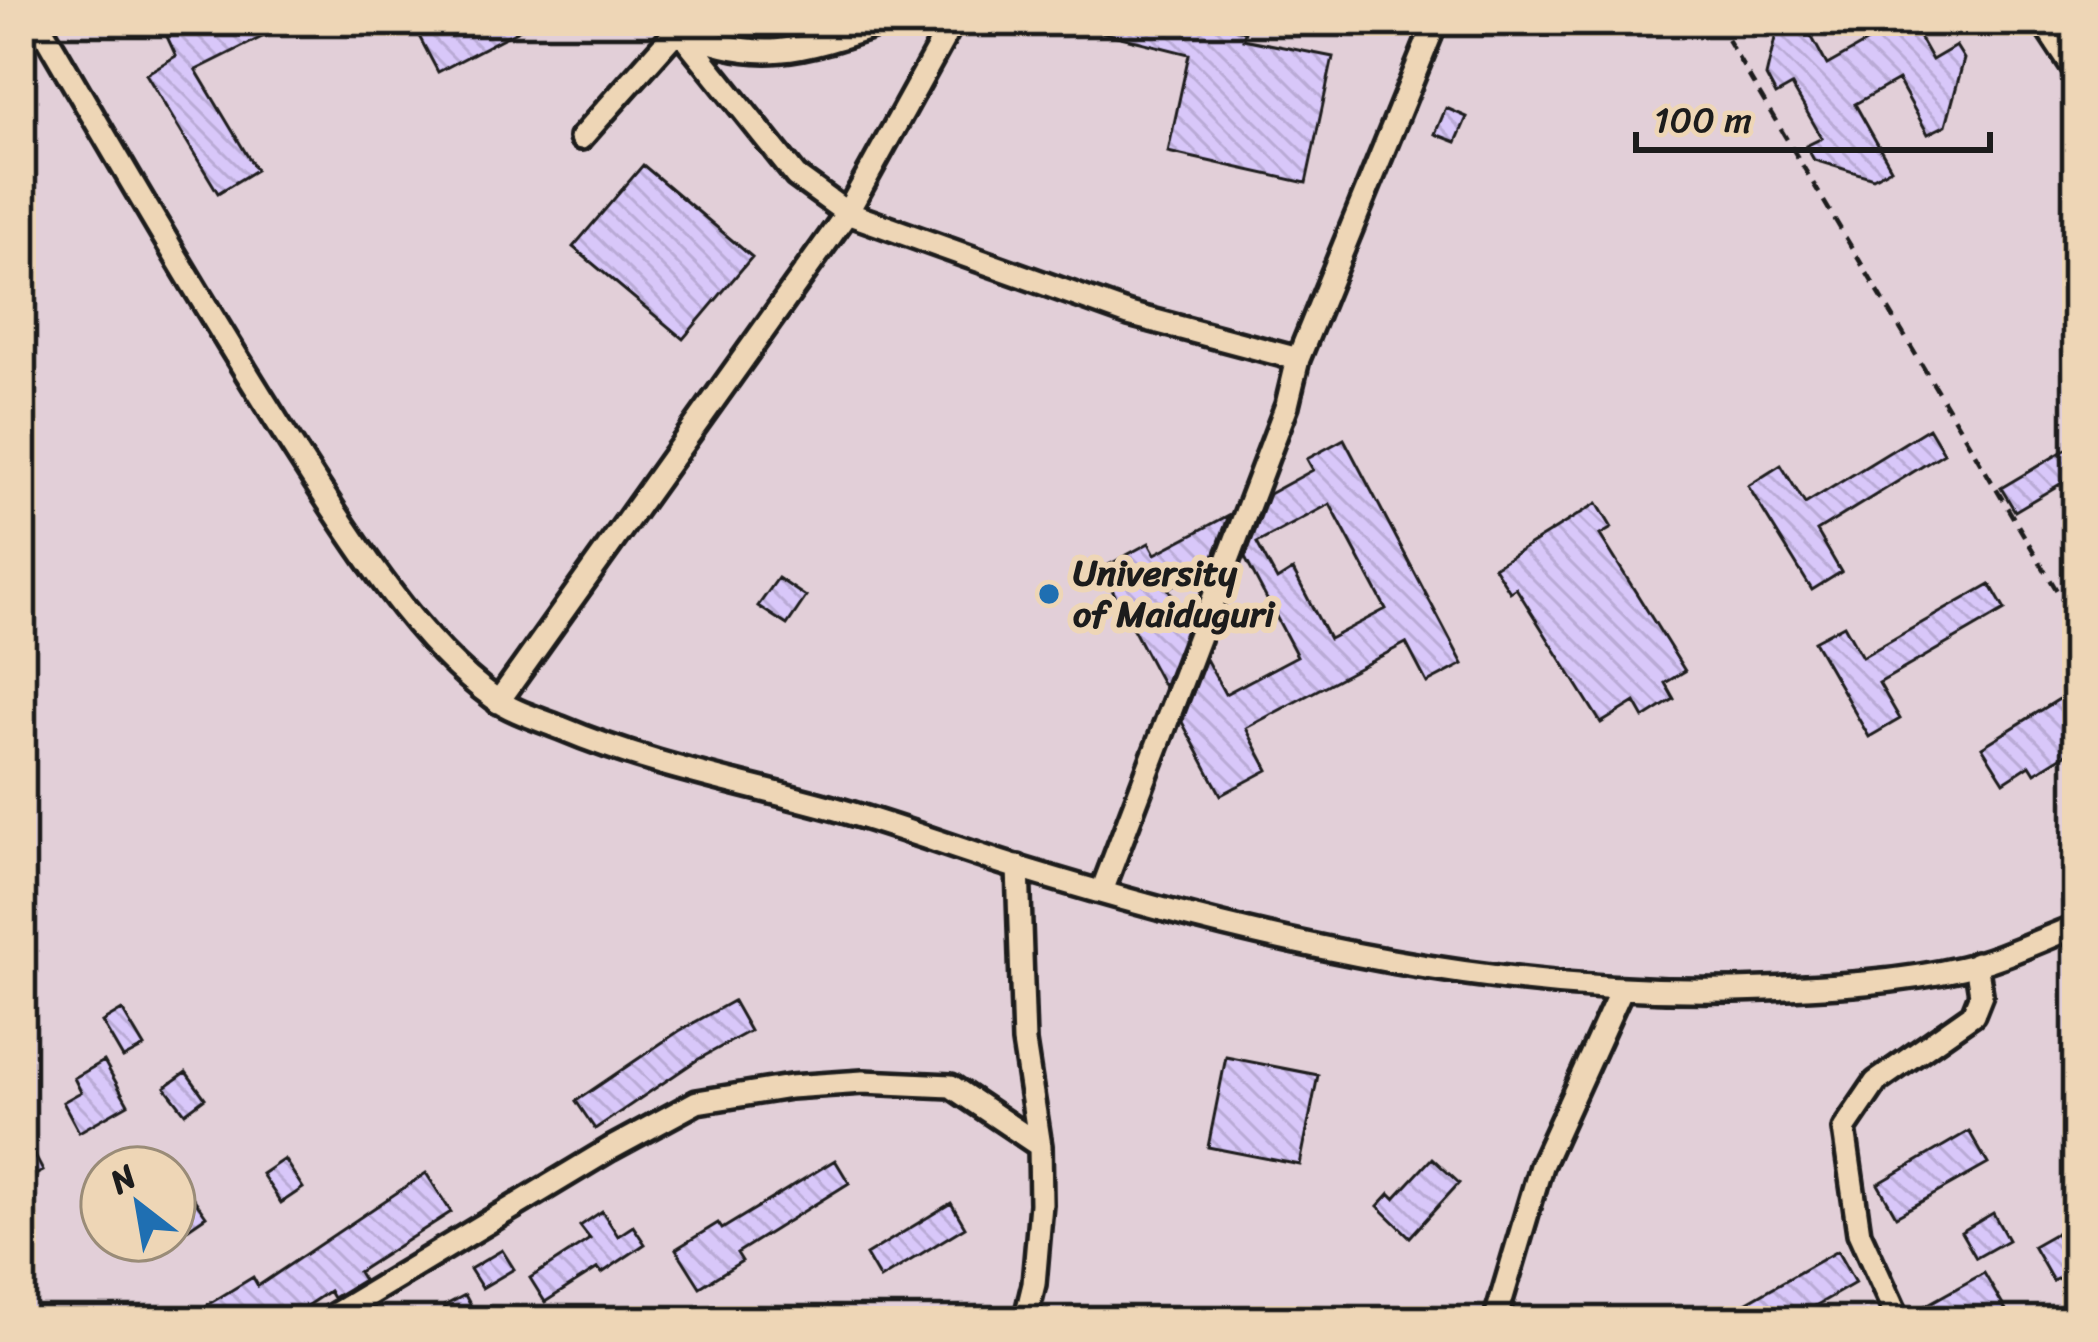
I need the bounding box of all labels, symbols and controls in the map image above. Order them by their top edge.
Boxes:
scale bar [1636,78,1990,152]
text: 100 m [1654,88,1752,152]
place label: University of Maiduguri [1073,541,1276,646]
marker: University of Maiduguri [1036,581,1062,607]
north arrow [78,1144,198,1264]
text: N [97,1148,149,1210]

